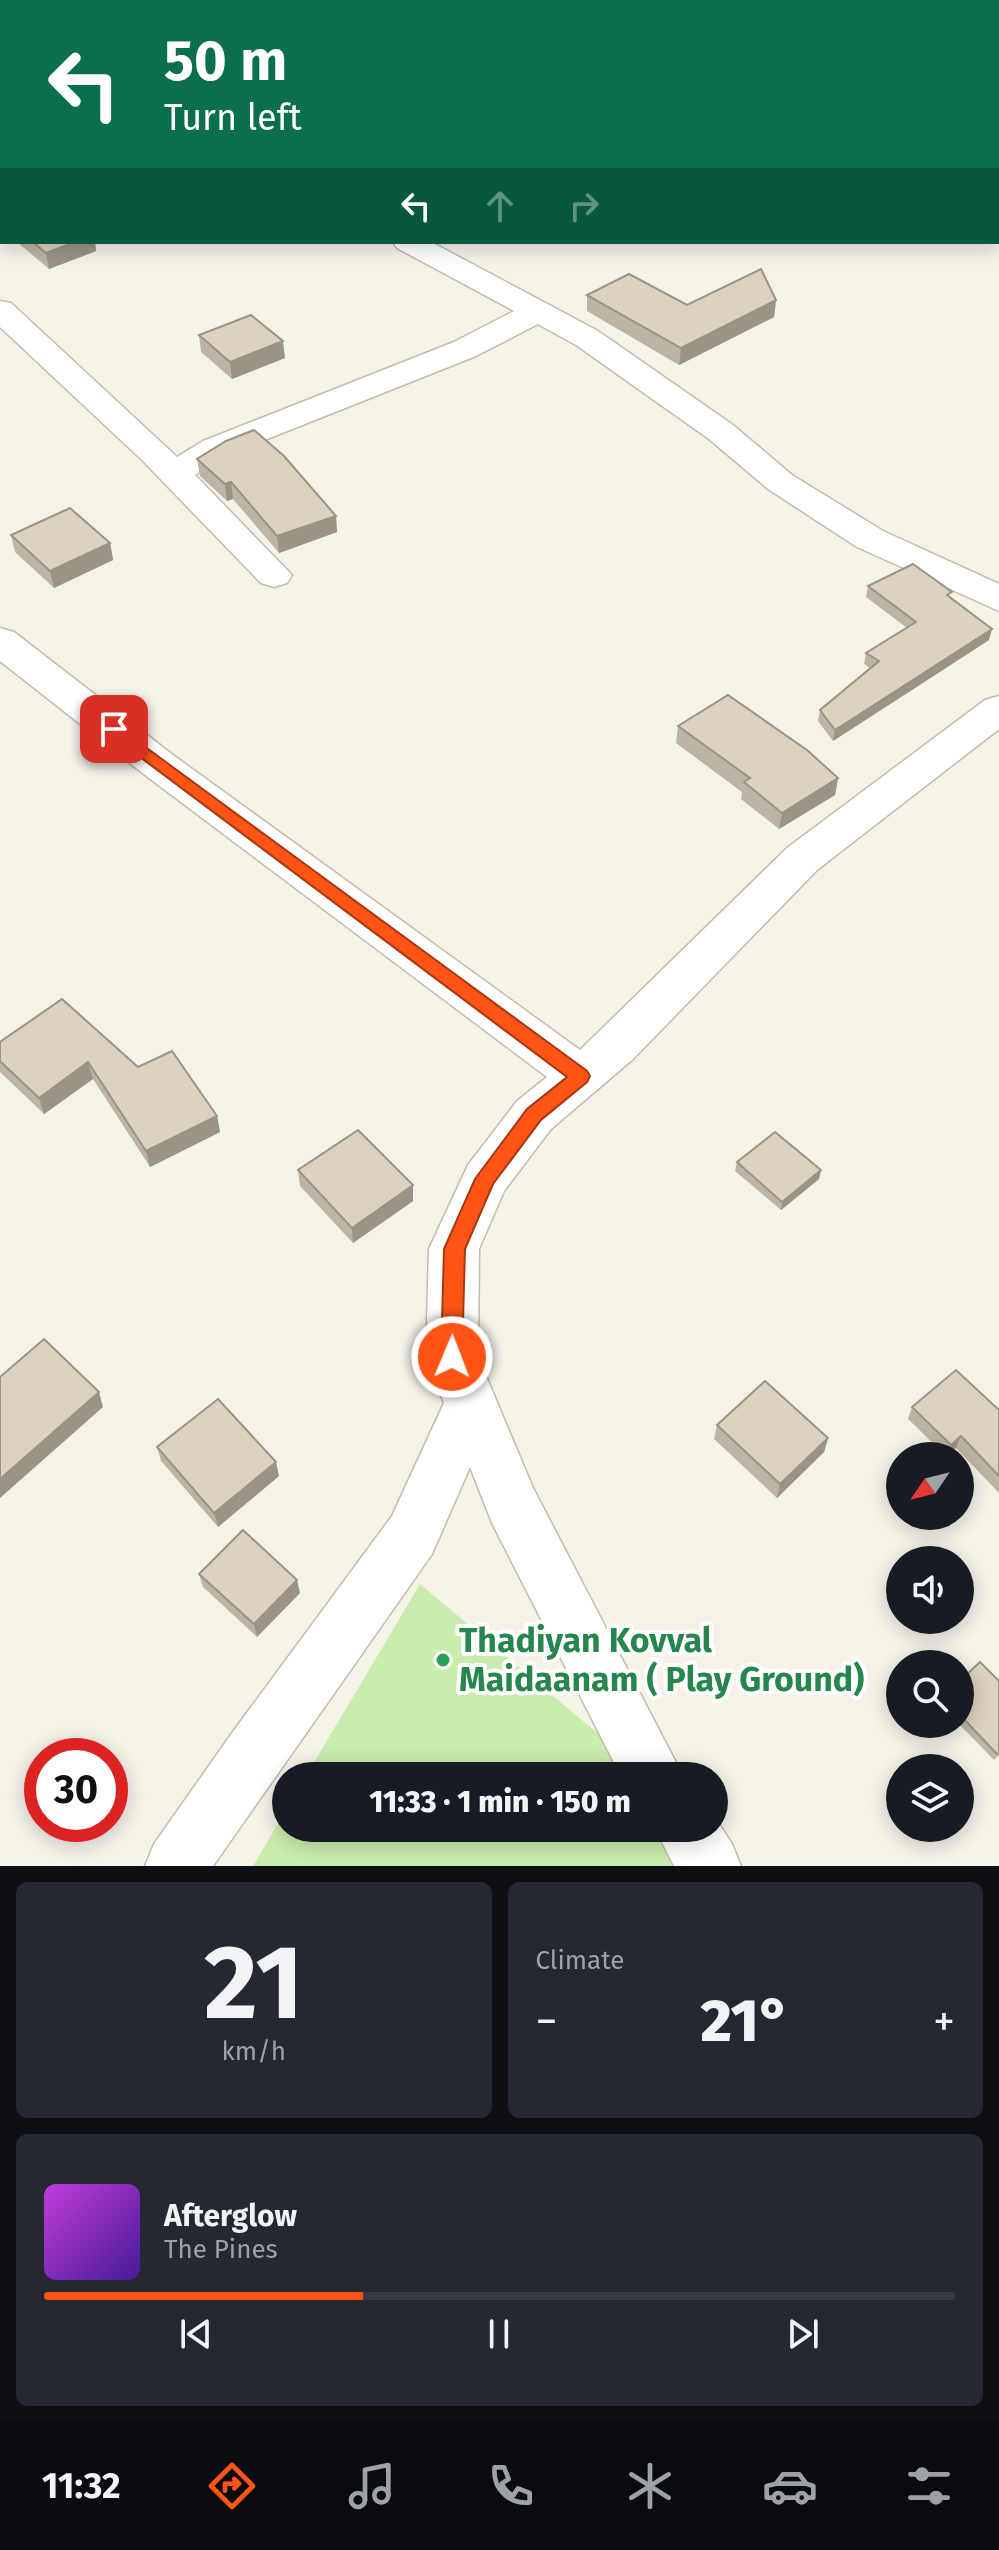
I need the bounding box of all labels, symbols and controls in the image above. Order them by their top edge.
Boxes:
text: 50 m [164,28,287,95]
icon: left [32,32,136,136]
text: Turn left [164,96,302,140]
icon: left [394,184,438,228]
icon: ahead [478,184,522,228]
icon: right [562,184,606,228]
pin [80,695,148,763]
icon: arrive [92,707,136,751]
position arrow [410,1315,494,1399]
north arrow [886,1442,974,1530]
map controls [886,1442,974,1842]
button: sound [886,1546,974,1634]
place label: Thadiyan Kovval Maidaanam ( Play Ground) [459,1620,864,1700]
button: search [886,1650,974,1738]
marker: Thadiyan Kovval Maidaanam ( Play Ground) [434,1651,452,1669]
speed limit sign: 30 [24,1738,128,1842]
button: layers [886,1754,974,1842]
text: 11:33 · 1 min · 150 m [369,1784,631,1820]
text: 21 [204,1921,304,2046]
text: Climate [536,1945,624,1976]
text: 21° [700,1985,790,2057]
text: − [536,1995,558,2048]
text: + [933,1995,955,2048]
text: km/h [222,2036,286,2067]
text: Afterglow [164,2198,297,2234]
text: The Pines [164,2234,278,2265]
icon: previous [174,2312,218,2356]
icon: pause [477,2312,521,2356]
icon: next [781,2312,825,2356]
icon: directions [204,2458,260,2514]
icon: music [344,2458,400,2514]
icon: phone [483,2458,539,2514]
icon: climate [622,2458,678,2514]
icon: car [762,2458,818,2514]
icon: filters [901,2458,957,2514]
text: 11:32 [42,2464,121,2508]

